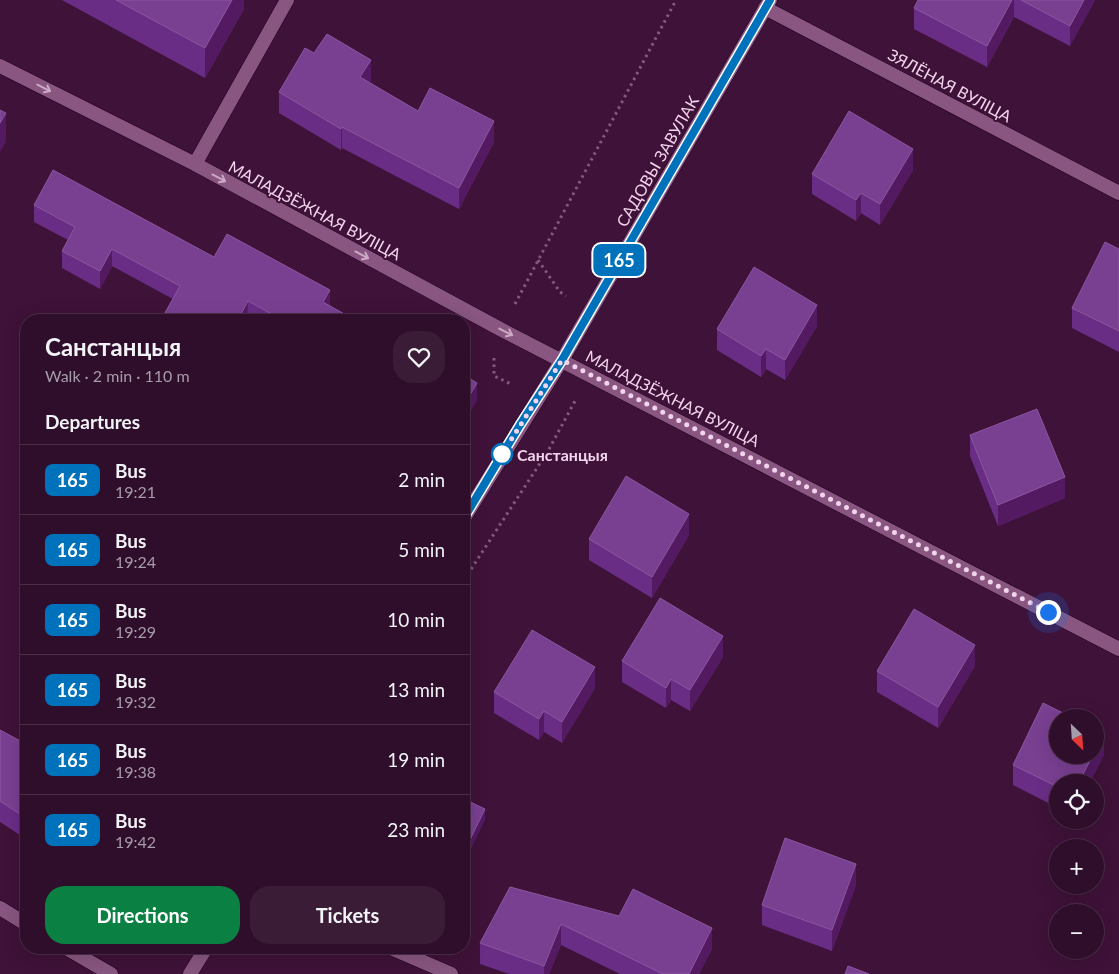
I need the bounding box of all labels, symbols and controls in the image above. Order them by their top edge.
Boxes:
street label: ЗЯЛЁНАЯ ВУЛІЦА [885,44,1015,126]
one-way arrow [36,83,51,93]
street label: САДОВЫ ЗАВУЛАК [612,92,702,230]
street label: МАЛАДЗЁЖНАЯ ВУЛІЦА [226,156,405,264]
one-way arrow [212,173,227,183]
line badge: 165 [590,244,648,276]
text: 165 [603,249,635,271]
one-way arrow [355,250,370,260]
one-way arrow [498,327,513,337]
button: heart [393,331,445,383]
text: Санстанцыя [45,332,181,361]
street label: МАЛАДЗЁЖНАЯ ВУЛІЦА [583,346,763,450]
text: Walk · 2 min · 110 m [45,366,190,385]
text: Departures [45,410,140,433]
marker: Санстанцыя [491,443,513,465]
place label: Санстанцыя [517,445,608,464]
text: Bus [115,459,146,482]
text: 2 min [398,468,445,491]
text: 165 [57,469,88,491]
text: 19:21 [115,482,156,501]
text: Bus [115,529,146,552]
text: 5 min [398,538,445,561]
text: 165 [57,539,88,561]
text: 19:24 [115,552,156,571]
text: Bus [115,599,146,622]
your location [1036,600,1061,625]
text: 10 min [387,608,445,631]
text: 165 [57,609,88,631]
text: 19:29 [115,622,156,641]
text: Bus [115,669,146,692]
text: 13 min [387,678,445,701]
text: 165 [57,679,88,701]
text: 19:32 [115,692,156,711]
north arrow [1049,709,1104,764]
map controls [1049,709,1104,959]
text: Bus [115,739,146,762]
text: 19 min [387,748,445,771]
text: 165 [57,749,88,771]
text: 19:38 [115,762,156,781]
button: locate [1049,774,1104,829]
text: Bus [115,809,146,832]
text: 23 min [387,818,445,841]
text: 165 [57,819,88,841]
text: 19:42 [115,832,156,851]
button: + [1049,839,1104,894]
button: Directions [45,886,240,944]
button: Tickets [250,886,445,944]
button: − [1049,904,1104,959]

